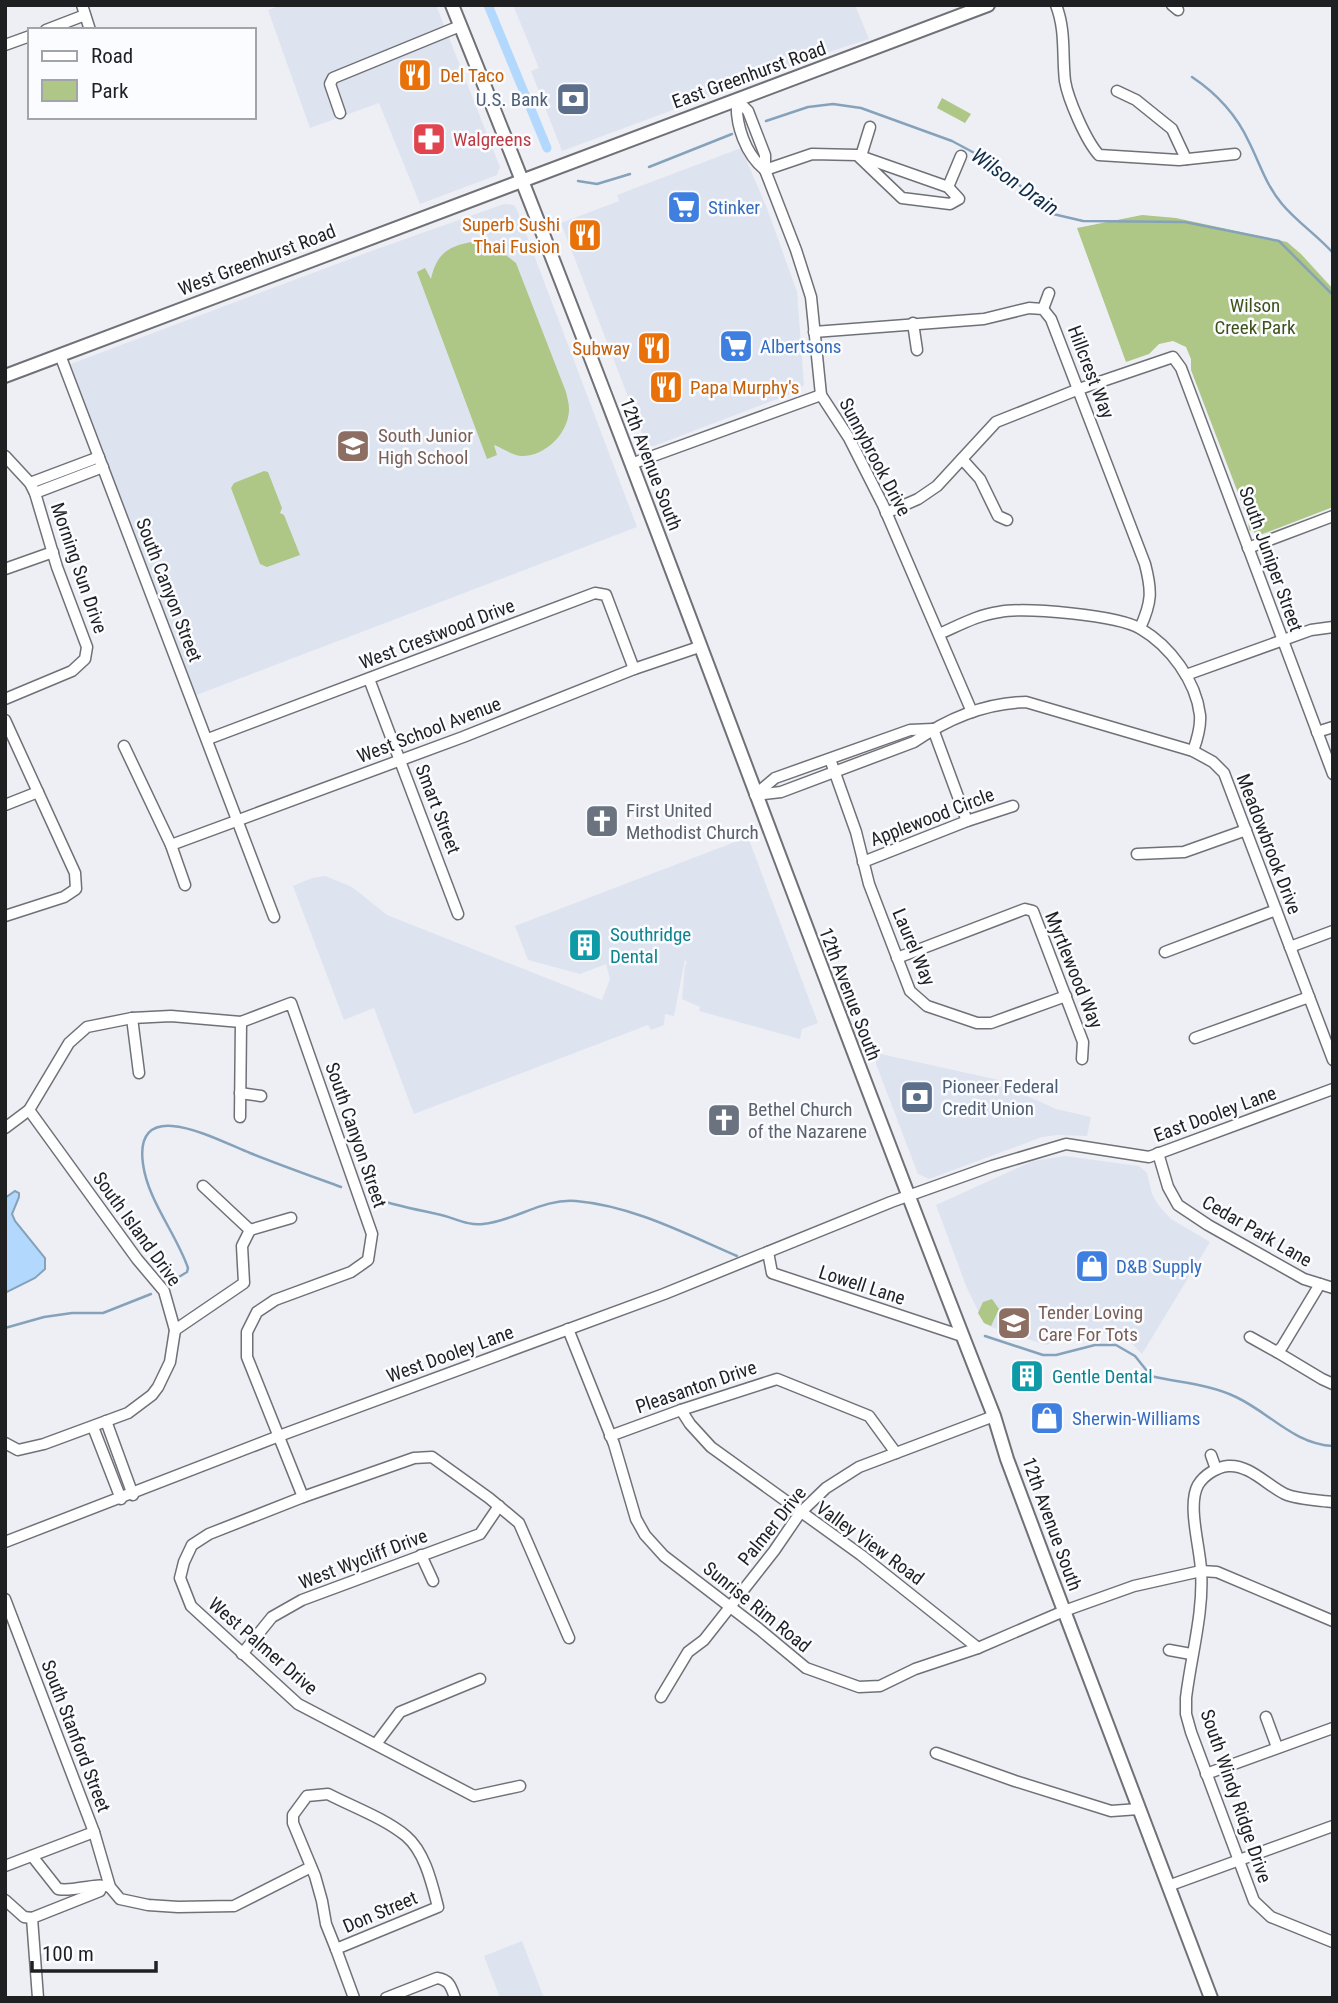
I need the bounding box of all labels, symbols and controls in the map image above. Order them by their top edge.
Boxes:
legend [28,28,256,119]
street label: East Greenhurst Road [669,36,829,114]
text: Road [91,44,133,68]
restaurant icon: Del Taco [396,56,434,94]
place label: Del Taco [440,64,504,87]
text: Park [91,79,129,103]
bank icon: U.S. Bank [554,80,592,118]
place label: U.S. Bank [476,88,548,111]
pharmacy icon: Walgreens [410,120,448,158]
place label: Walgreens [453,128,531,151]
water label: Wilson Drain [967,143,1063,221]
supermarket icon: Stinker [665,188,703,226]
place label: Stinker [708,196,760,219]
place label: Superb Sushi Thai Fusion [462,213,560,258]
restaurant icon: Superb Sushi Thai Fusion [566,216,604,254]
street label: West Greenhurst Road [175,219,339,301]
park label: Wilson Creek Park [1214,294,1296,339]
street label: Hillcrest Way [1063,322,1119,422]
supermarket icon: Albertsons [717,327,755,365]
restaurant icon: Subway [635,329,673,367]
place label: Albertsons [760,335,842,358]
place label: Subway [572,337,630,360]
restaurant icon: Papa Murphy's [647,368,685,406]
place label: Papa Murphy's [690,376,800,399]
street label: 12th Avenue South [615,394,687,534]
street label: Sunnybrook Drive [834,394,916,520]
place label: South Junior High School [378,424,473,469]
school or university icon: South Junior High School [334,427,372,465]
street label: South Juniper Street [1234,483,1308,635]
street label: Morning Sun Drive [46,500,112,636]
street label: South Canyon Street [131,515,207,665]
street label: West Crestwood Drive [356,594,518,674]
street label: West School Avenue [354,692,504,768]
street label: Smart Street [410,761,466,857]
street label: Meadowbrook Drive [1232,771,1306,918]
street label: Applewood Circle [867,783,997,851]
place label: First United Methodist Church [626,799,759,844]
church icon: First United Methodist Church [583,802,621,840]
street label: Laurel Way [887,905,941,989]
street label: Myrtlewood Way [1040,908,1108,1032]
place label: Southridge Dental [610,923,691,968]
street label: 12th Avenue South [814,924,886,1064]
building icon: Southridge Dental [566,926,604,964]
street label: South Canyon Street [320,1059,392,1211]
place label: Pioneer Federal Credit Union [942,1075,1059,1120]
bank icon: Pioneer Federal Credit Union [898,1078,936,1116]
street label: East Dooley Lane [1151,1081,1280,1147]
place label: Bethel Church of the Nazarene [748,1098,867,1143]
church icon: Bethel Church of the Nazarene [705,1101,743,1139]
street label: South Island Drive [88,1167,186,1291]
street label: Cedar Park Lane [1198,1190,1316,1272]
shop icon: D&B Supply [1073,1247,1111,1285]
place label: D&B Supply [1116,1255,1202,1278]
street label: Lowell Lane [816,1260,908,1310]
place label: Tender Loving Care For Tots [1038,1301,1143,1346]
school or university icon: Tender Loving Care For Tots [995,1304,1033,1342]
street label: West Dooley Lane [383,1320,517,1388]
street label: Pleasanton Drive [633,1356,760,1418]
building icon: Gentle Dental [1008,1357,1046,1395]
place label: Gentle Dental [1052,1365,1153,1388]
shop icon: Sherwin-Williams [1028,1399,1066,1437]
place label: Sherwin-Williams [1072,1407,1201,1430]
street label: 12th Avenue South [1017,1454,1087,1594]
street label: Palmer Drive [733,1482,811,1570]
street label: Valley View Road [812,1496,928,1590]
street label: West Wycliff Drive [295,1524,431,1594]
street label: Sunrise Rim Road [699,1557,815,1657]
street label: West Palmer Drive [204,1592,322,1700]
street label: South Stanford Street [36,1657,116,1815]
street label: South Windy Ridge Drive [1196,1706,1277,1886]
street label: Don Street [339,1886,421,1938]
scale bar [32,1930,156,1974]
text: 100 m [42,1942,94,1966]

